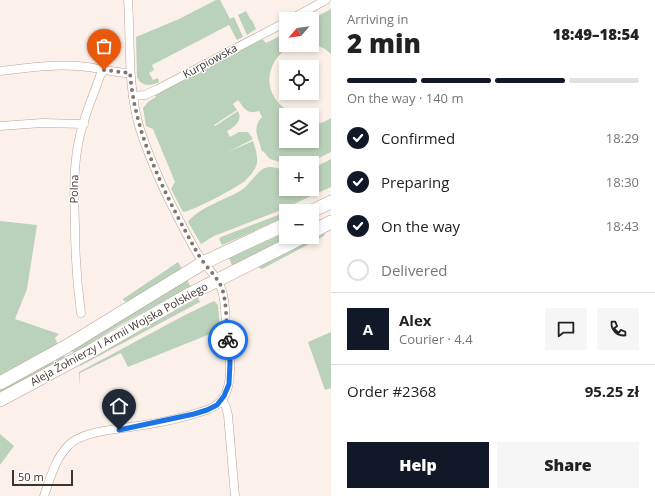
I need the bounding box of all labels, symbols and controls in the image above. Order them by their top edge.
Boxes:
text: Arriving in [347,10,409,28]
north arrow [279,12,319,52]
map controls [279,12,319,244]
text: 18:49–18:54 [553,24,639,44]
text: 2 min [347,25,421,61]
pin [87,29,121,70]
icon: bag [93,35,115,57]
street label: Kurpiowska [180,40,240,81]
button: locate [279,60,319,100]
text: On the way · 140 m [347,89,463,107]
button: layers [279,108,319,148]
icon: check [347,127,369,149]
text: Confirmed [381,128,455,148]
text: 18:29 [606,129,639,147]
button: + [279,156,319,196]
icon: check [347,171,369,193]
text: Preparing [381,172,449,192]
text: 18:30 [606,173,639,191]
street label: Polna [66,174,81,204]
button: − [279,204,319,244]
icon: check [347,215,369,237]
text: On the way [381,216,460,236]
text: 18:43 [606,217,639,235]
text: Delivered [381,260,448,280]
street label: Aleja Żołnierzy I Armii Wojska Polskiego [27,278,211,389]
button: chat [545,308,587,350]
button: phone [597,308,639,350]
text: Alex [399,310,431,330]
text: A [363,319,373,339]
courier [208,320,248,360]
icon: bike [217,329,239,351]
text: Courier · 4.4 [399,330,473,348]
text: Order #2368 [347,381,436,401]
text: 95.25 zł [585,381,639,401]
pin [102,389,136,430]
icon: home [108,395,130,417]
button: Help [347,442,489,488]
button: Share [497,442,639,488]
scale bar [12,468,73,487]
text: 50 m [18,469,44,484]

